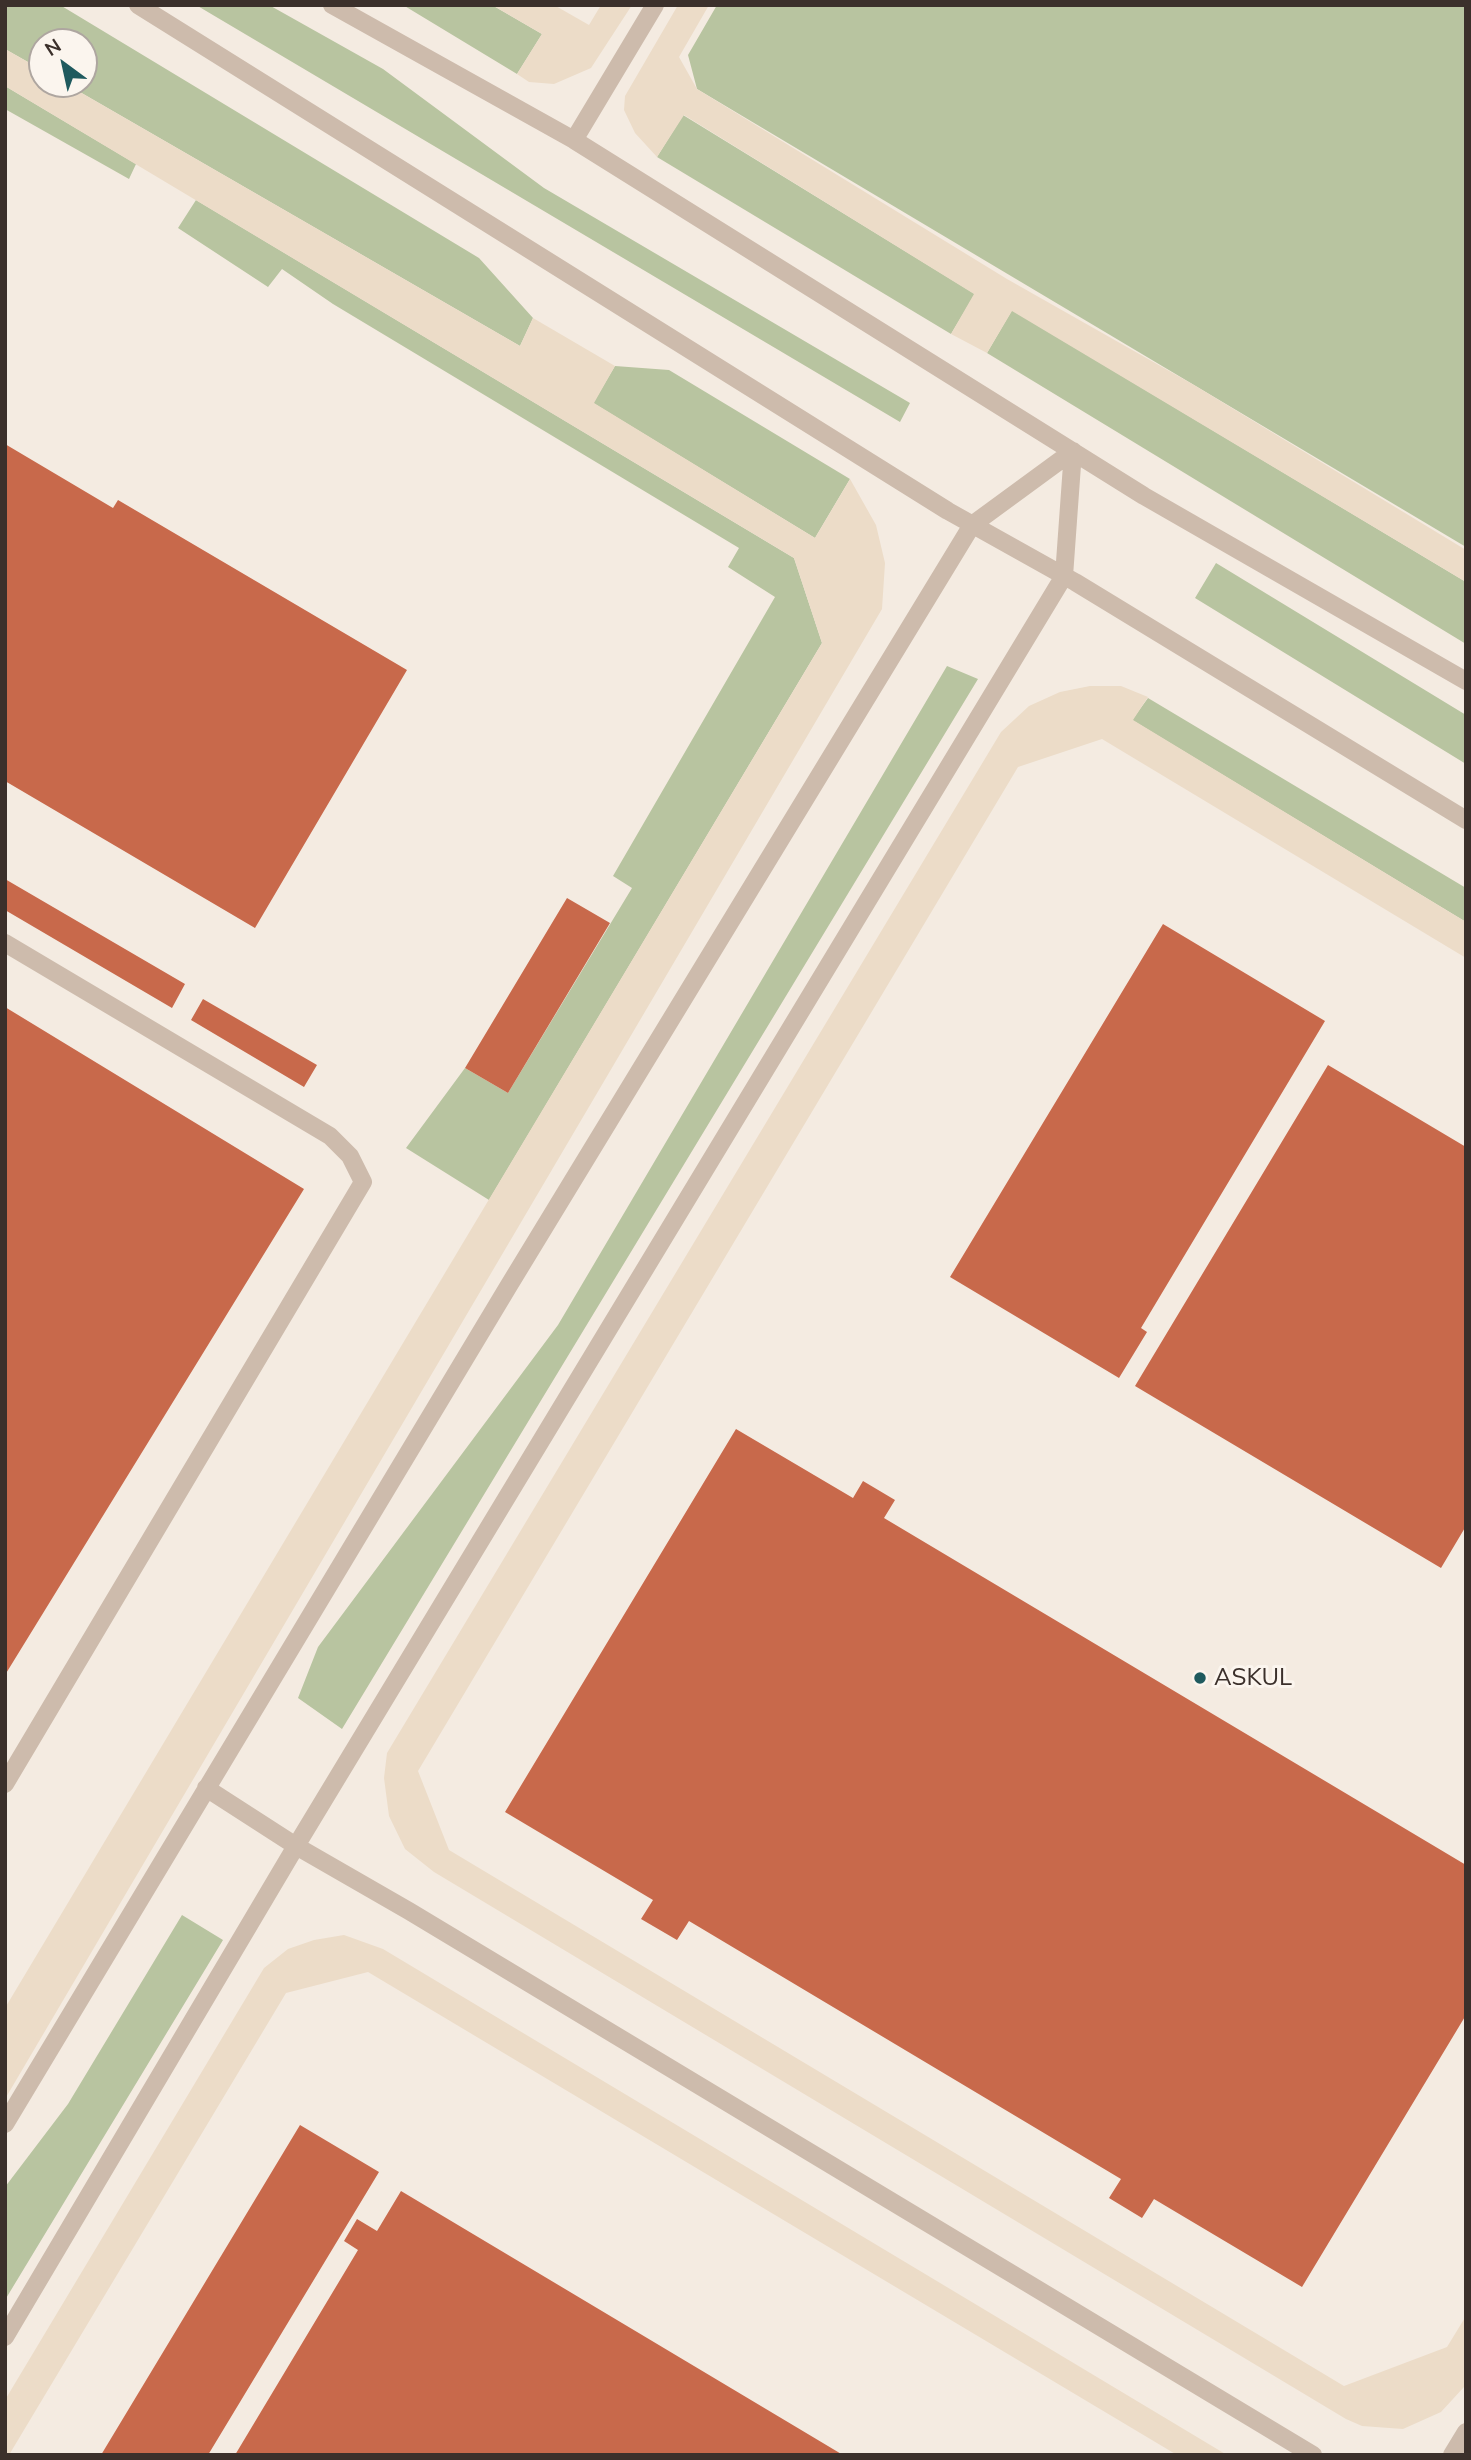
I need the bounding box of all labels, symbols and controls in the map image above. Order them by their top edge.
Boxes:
north arrow [28,28,98,98]
text: N [40,33,65,61]
place label: ASKUL [1214,1664,1292,1692]
marker: ASKUL [1192,1670,1208,1686]

